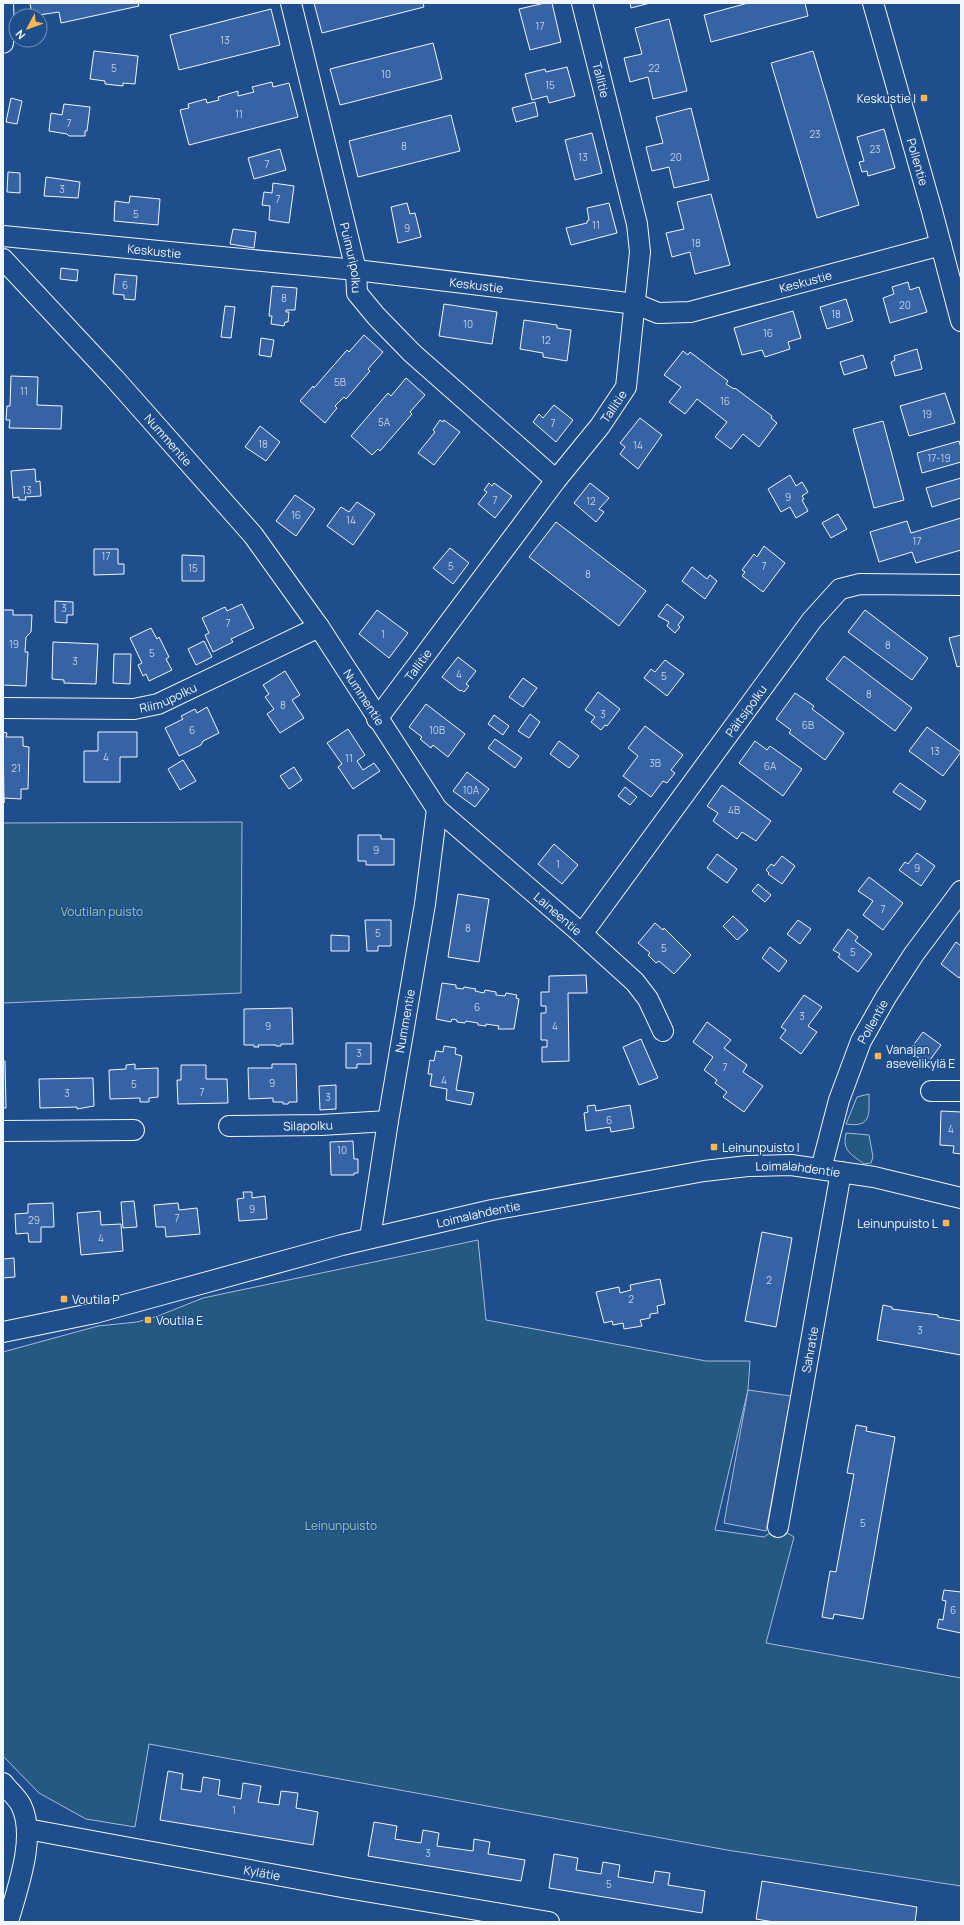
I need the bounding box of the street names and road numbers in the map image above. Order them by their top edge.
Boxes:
street label: Tallitie [588,60,614,100]
street label: Pollentie [903,136,933,187]
street label: Puimuripolku [336,221,365,293]
street label: Keskustie [127,240,182,262]
street label: Keskustie [777,266,834,296]
street label: Keskustie [449,273,504,296]
street label: Tallitie [596,387,630,426]
street label: Nummentie [141,410,196,469]
street label: Tallitie [400,645,435,684]
street label: Nummentie [340,665,389,729]
street label: Riimupolku [138,678,199,716]
street label: Päitsipolku [721,681,770,740]
street label: Laineentie [531,888,586,939]
street label: Nummentie [391,988,419,1054]
street label: Pollentie [853,996,892,1047]
street label: Silapolku [283,1116,333,1134]
street label: Loimalahdentie [755,1157,841,1181]
street label: Loimalahdentie [435,1196,522,1231]
street label: Sahratie [797,1325,822,1374]
street label: Kylätie [242,1861,282,1884]

